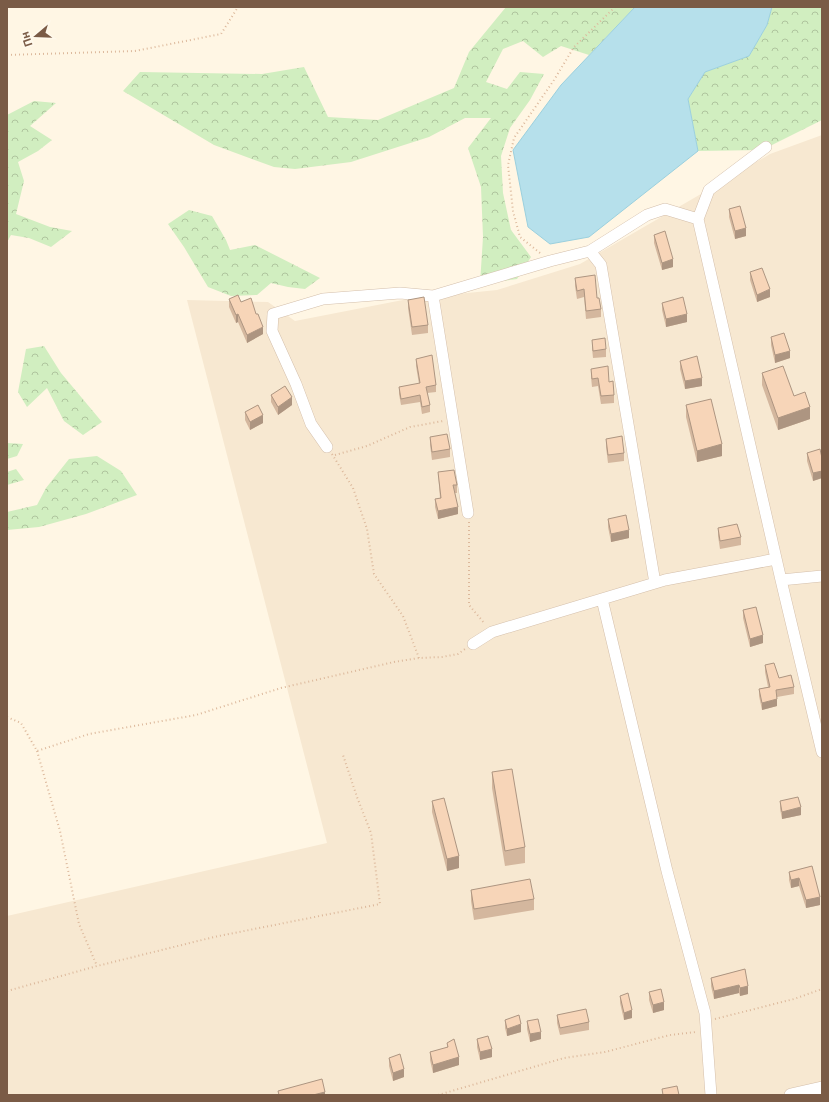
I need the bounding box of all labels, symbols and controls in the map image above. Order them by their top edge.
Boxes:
north arrow [16,16,56,56]
text: Пн [16,30,36,49]

